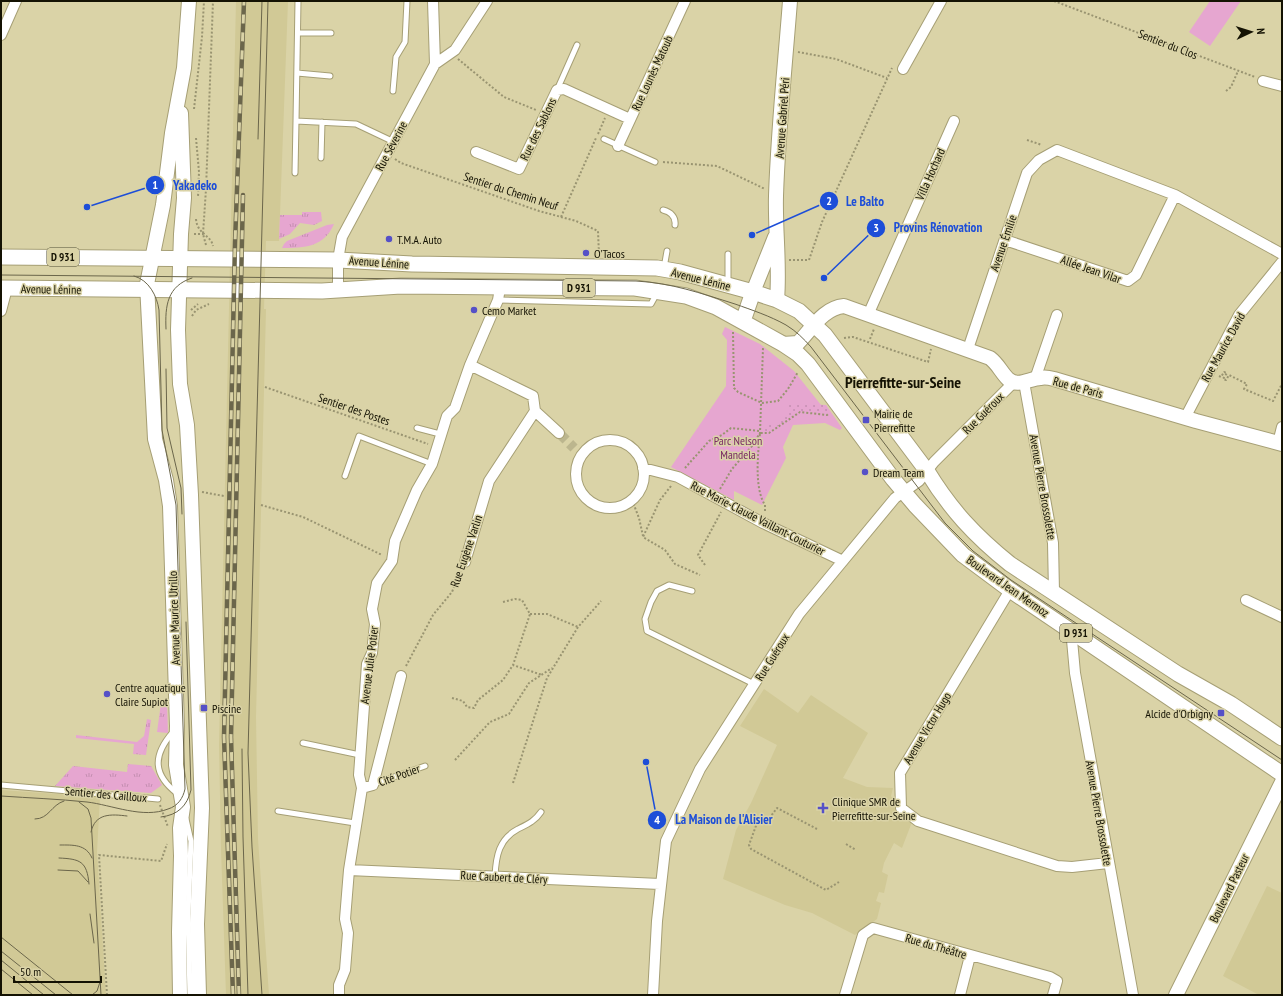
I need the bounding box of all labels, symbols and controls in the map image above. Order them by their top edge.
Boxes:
north arrow [1231,12,1271,52]
street label: Sentier du Clos [1136,26,1200,62]
text: N [1254,28,1268,35]
street label: Rue Lounès Matoub [628,33,676,113]
street label: Avenue Gabriel Péri [772,77,792,159]
street label: Rue des Sablons [516,95,560,163]
street label: Rue Séverine [372,119,410,173]
street label: Villa Hochard [911,146,948,203]
street label: Sentier du Chemin Neuf [462,169,561,214]
callout: Yakadeko [145,173,225,198]
text: 1 [152,177,158,192]
text: Yakadeko [172,177,217,194]
callout: Le Balto [819,188,892,213]
text: 2 [826,193,832,208]
text: Le Balto [846,193,884,210]
street label: Avenue Émilie [986,213,1020,273]
callout: Provins Rénovation [866,215,990,240]
text: Provins Rénovation [894,219,982,236]
text: 3 [873,220,879,235]
place label: T.M.A. Auto [397,232,442,247]
marker: T.M.A. Auto [384,234,394,244]
place label: O'Tacos [594,246,625,261]
road number: D 931 [47,248,79,266]
marker: O'Tacos [581,248,591,258]
street label: Avenue Lénine [348,252,410,272]
street label: Allée Jean Vilar [1059,252,1124,287]
street label: Avenue Lénine [670,264,732,294]
road number: D 931 [563,279,595,297]
street label: Avenue Lénine [21,281,81,297]
place label: Cemo Market [482,303,537,318]
marker: Cemo Market [469,305,479,315]
street label: Rue Maurice David [1198,310,1248,384]
district label: Pierrefitte-sur-Seine [845,372,961,392]
street label: Rue de Paris [1051,373,1105,401]
street label: Rue Guéroux [959,389,1007,437]
street label: Sentier des Postes [316,390,392,428]
place label: Mairie de Pierrefitte [874,406,915,435]
marker: Mairie de Pierrefitte [861,415,871,425]
park label: Parc Nelson Mandela [714,433,762,462]
street label: Avenue Pierre Brossolette [1026,433,1060,541]
place label: Dream Team [873,465,924,480]
marker: Dream Team [860,467,870,477]
street label: Rue Marie-Claude Vaillant-Couturier [688,478,828,559]
street label: Rue Eugène Varlin [447,513,485,589]
street label: Boulevard Jean Mermoz [964,552,1052,620]
street label: Avenue Maurice Utrillo [165,571,183,665]
road number: D 931 [1060,624,1092,642]
street label: Avenue Julie Potier [357,625,381,705]
street label: Rue Guéroux [752,630,792,684]
place label: Centre aquatique Claire Supiot [115,680,186,709]
marker: Centre aquatique Claire Supiot [102,689,112,699]
street label: Avenue Victor Hugo [900,689,954,767]
place label: Piscine [212,701,241,716]
marker: Piscine [199,703,209,713]
place label: Alcide d'Orbigny [1145,706,1213,721]
marker: Alcide d'Orbigny [1216,708,1226,718]
street label: Avenue Pierre Brossolette [1082,759,1116,867]
street label: Cité Potier [376,760,423,789]
street label: Sentier des Cailloux [64,783,148,805]
place label: Clinique SMR de Pierrefitte-sur-Seine [832,794,916,823]
marker: Clinique SMR de Pierrefitte-sur-Seine [817,802,829,814]
callout: La Maison de l'Alisier [647,807,780,832]
text: La Maison de l'Alisier [675,811,773,828]
text: 4 [654,812,660,827]
street label: Boulevard Pasteur [1206,851,1252,925]
street label: Rue Caubert de Cléry [460,867,548,887]
street label: Rue du Théâtre [904,930,968,962]
scale bar [14,958,101,984]
text: 50 m [20,964,41,979]

